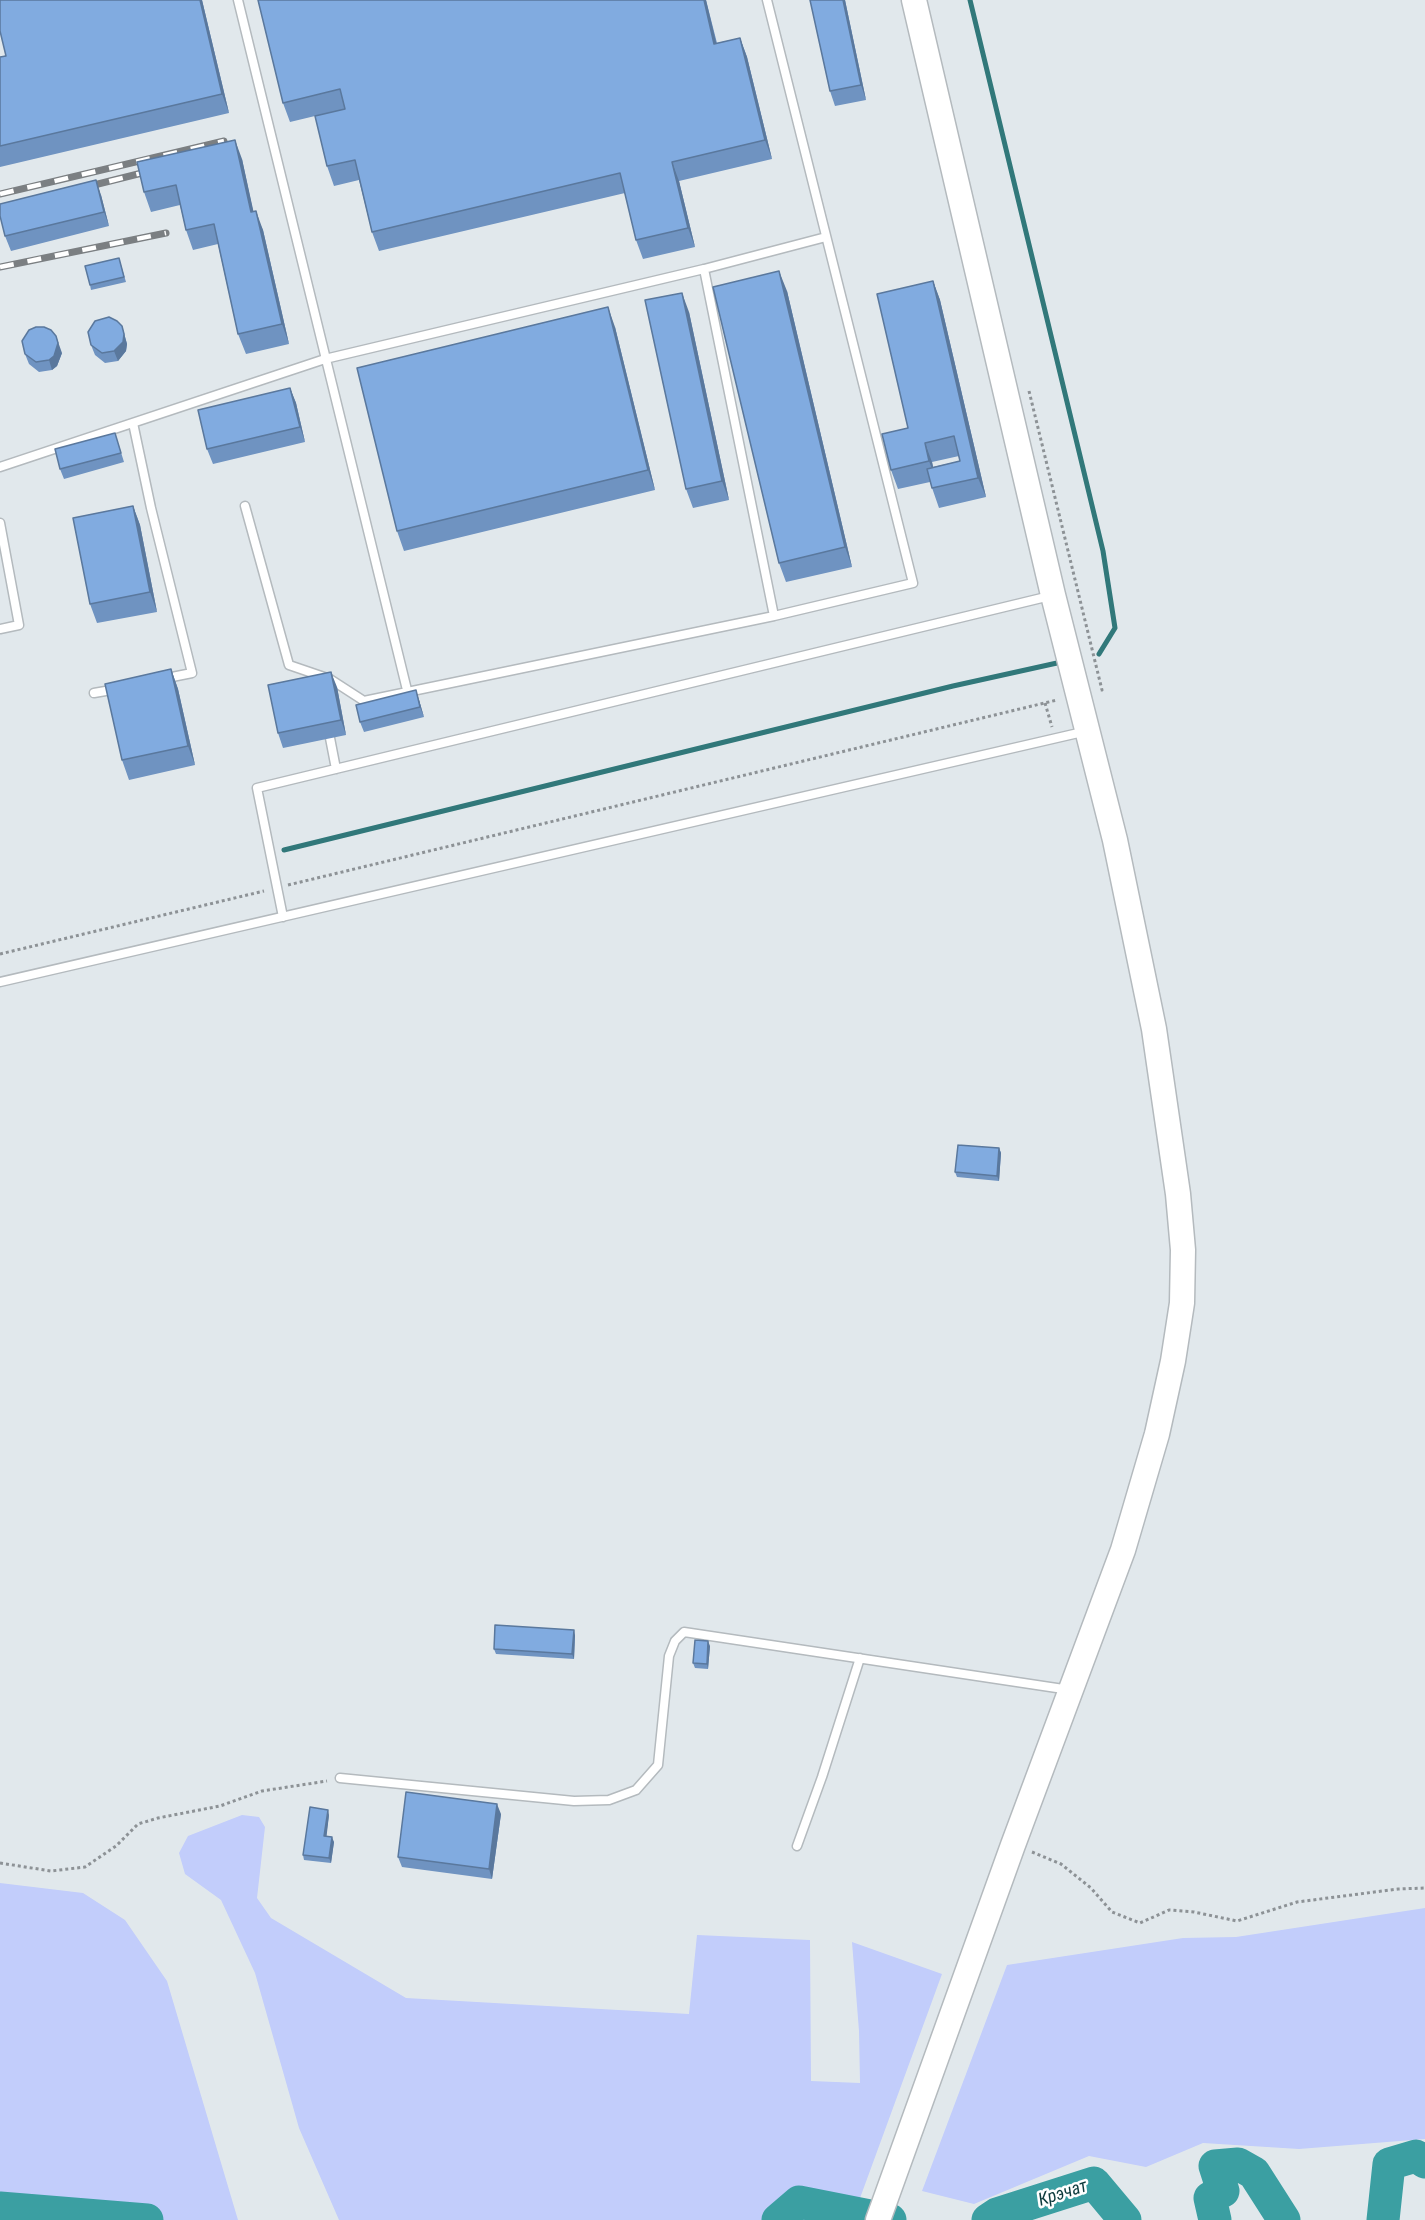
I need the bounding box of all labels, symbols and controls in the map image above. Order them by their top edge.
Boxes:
water label: Крэчат [1036,2176,1090,2212]

